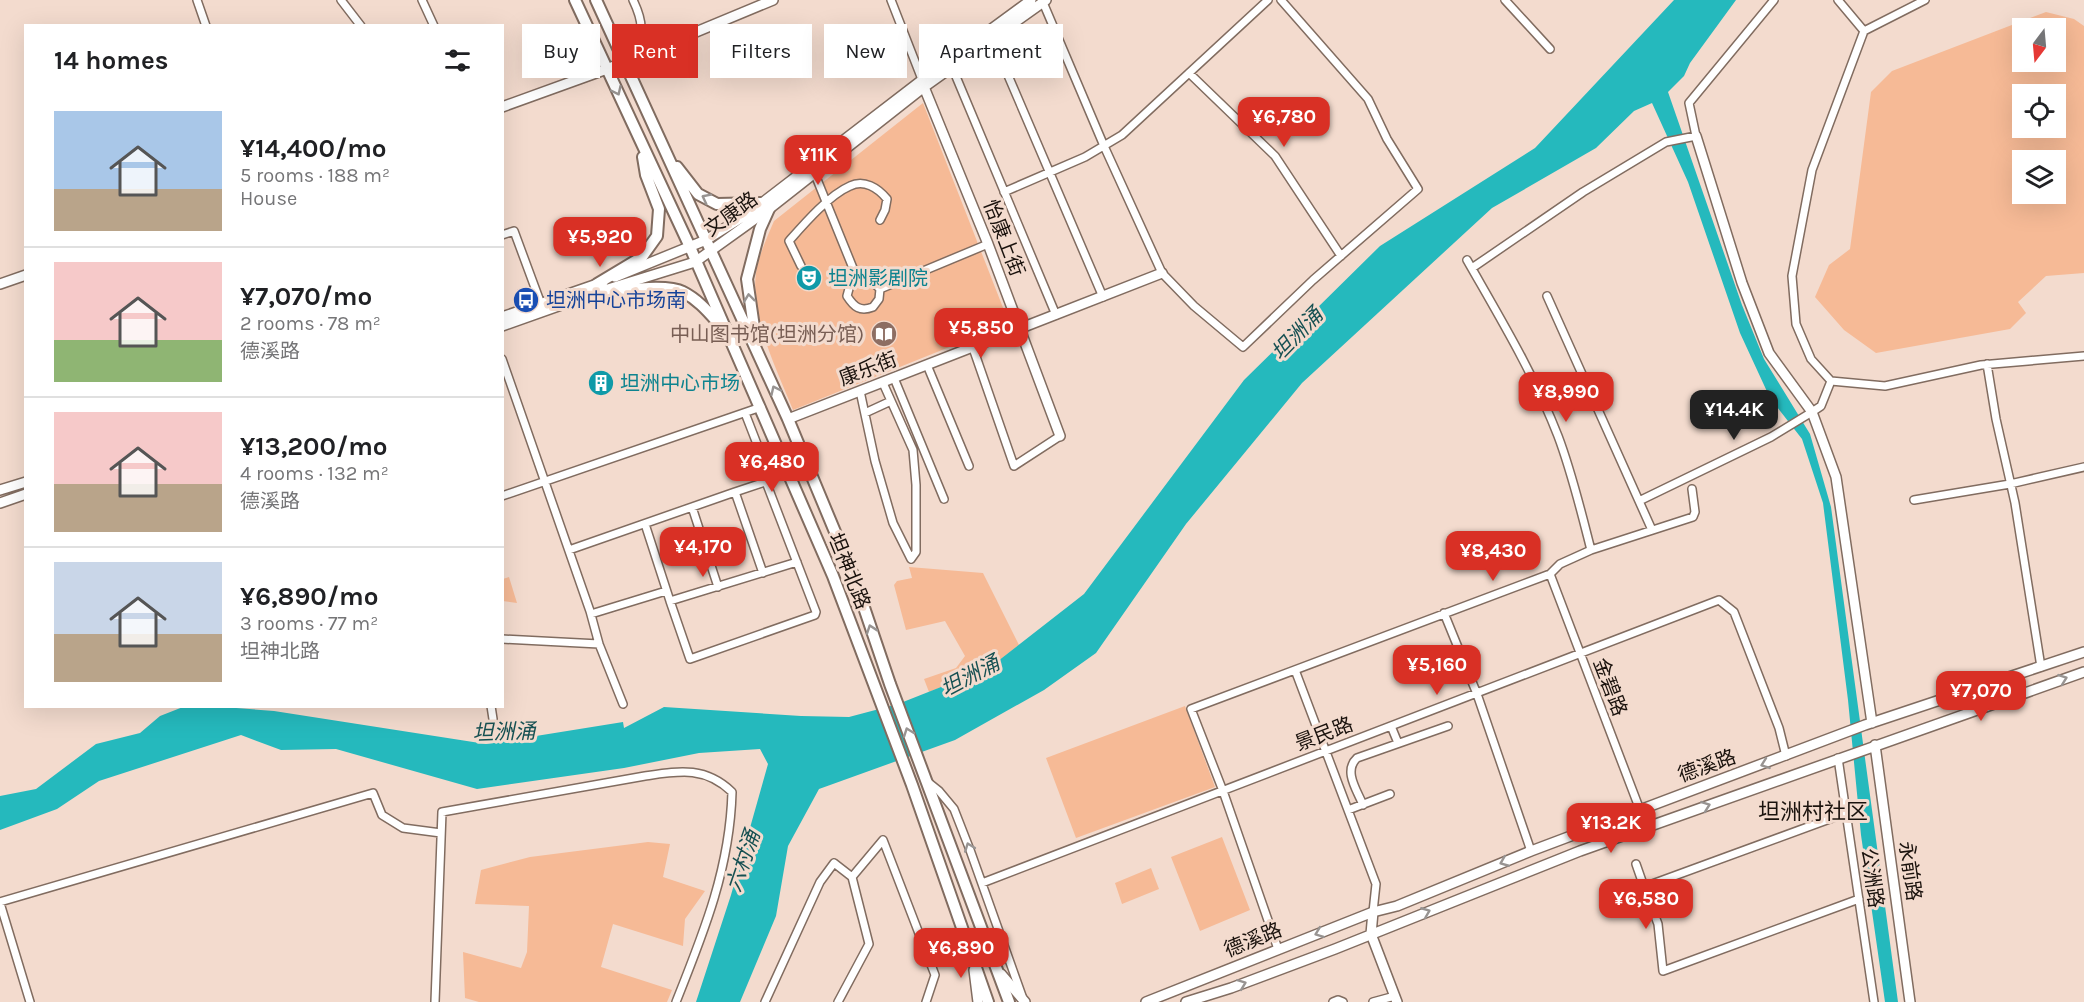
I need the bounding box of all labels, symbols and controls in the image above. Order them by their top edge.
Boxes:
north arrow [2012,18,2066,72]
map controls [2012,18,2066,204]
chip: Buy [522,24,600,78]
chip: Rent [612,24,698,78]
chip: Filters [710,24,812,78]
chip: New [824,24,907,78]
chip: Apartment [919,24,1063,78]
icon: filters [441,44,474,77]
text: 14 homes [54,45,168,76]
button: locate [2012,84,2066,138]
one-way arrow [610,85,622,96]
pin: ¥6,780 [1235,97,1333,148]
text: ¥6,780 [1252,105,1316,128]
text: ¥14,400/mo [240,133,387,164]
icon: home [102,135,174,207]
pin: ¥11K [782,135,854,186]
text: ¥11K [798,143,838,166]
button: layers [2012,150,2066,204]
text: 5 rooms · 188 m² [240,164,390,187]
text: House [240,187,297,210]
street label: 文康路 [700,187,762,241]
one-way arrow [702,194,712,205]
street label: 怡康上街 [979,197,1029,279]
pin: ¥5,920 [551,217,649,268]
text: ¥5,920 [567,225,633,248]
theatre icon: 坦洲影剧院 [794,263,824,293]
place label: 坦洲影剧院 [828,267,928,290]
text: ¥7,070/mo [240,281,372,312]
bus stop icon: 坦洲中心市场南 [511,285,541,315]
icon: home [102,286,174,358]
place label: 坦洲中心市场南 [546,289,686,312]
one-way arrow [743,294,756,303]
water label: 坦洲涌 [1266,302,1329,365]
pin: ¥5,850 [932,308,1030,359]
text: 2 rooms · 78 m² [240,312,381,335]
text: ¥5,850 [948,316,1014,339]
library icon: 中山图书馆(坦洲分馆) [869,319,899,349]
place label: 中山图书馆(坦洲分馆) [670,323,864,346]
text: 德溪路 [240,340,300,363]
street label: 康乐街 [836,348,900,390]
building icon: 坦洲中心市场 [586,368,616,398]
place label: 坦洲中心市场 [620,372,740,395]
pin: ¥8,990 [1517,372,1615,423]
text: ¥8,990 [1533,380,1599,403]
one-way arrow [770,385,782,396]
pin: ¥14.4K [1685,390,1783,441]
text: ¥14.4K [1704,398,1764,421]
text: ¥13,200/mo [240,431,388,462]
icon: home [102,436,174,508]
pin: ¥6,480 [723,442,821,493]
text: ¥6,480 [739,450,805,473]
text: 4 rooms · 132 m² [240,462,389,485]
text: 德溪路 [240,490,300,513]
pin: ¥4,170 [654,527,752,578]
street label: 坦神北路 [823,530,875,612]
pin: ¥8,430 [1444,531,1542,582]
text: ¥4,170 [674,535,732,558]
text: ¥8,430 [1460,539,1526,562]
text: ¥6,890/mo [240,581,378,612]
icon: home [102,586,174,658]
text: 3 rooms · 77 m² [240,612,378,635]
one-way arrow [866,624,879,635]
text: 坦神北路 [240,640,320,663]
pin: ¥5,160 [1388,645,1486,696]
water label: 坦洲涌 [937,650,1005,701]
text: ¥5,160 [1407,653,1467,676]
street label: 金碧路 [1589,655,1631,719]
pin: ¥7,070 [1932,671,2030,722]
one-way arrow [2057,674,2068,687]
text: ¥7,070 [1950,679,2012,702]
street label: 景民路 [1292,713,1356,755]
water label: 坦洲涌 [472,719,538,745]
one-way arrow [903,727,915,738]
street label: 德溪路 [1675,745,1739,787]
one-way arrow [1760,756,1771,769]
district label: 坦洲村社区 [1758,799,1868,825]
one-way arrow [1700,800,1711,813]
pin: ¥13.2K [1562,803,1660,854]
text: ¥13.2K [1581,811,1641,834]
water label: 六村涌 [721,825,765,895]
street label: 永前路 [1894,840,1926,902]
one-way arrow [964,842,976,853]
street label: 公洲路 [1856,847,1888,909]
one-way arrow [1499,855,1510,867]
pin: ¥6,580 [1597,879,1695,930]
text: ¥6,580 [1613,887,1679,910]
one-way arrow [1419,907,1430,919]
street label: 德溪路 [1221,918,1285,962]
one-way arrow [1314,926,1325,938]
pin: ¥6,890 [912,928,1010,979]
text: ¥6,890 [928,936,994,959]
one-way arrow [1236,978,1247,991]

